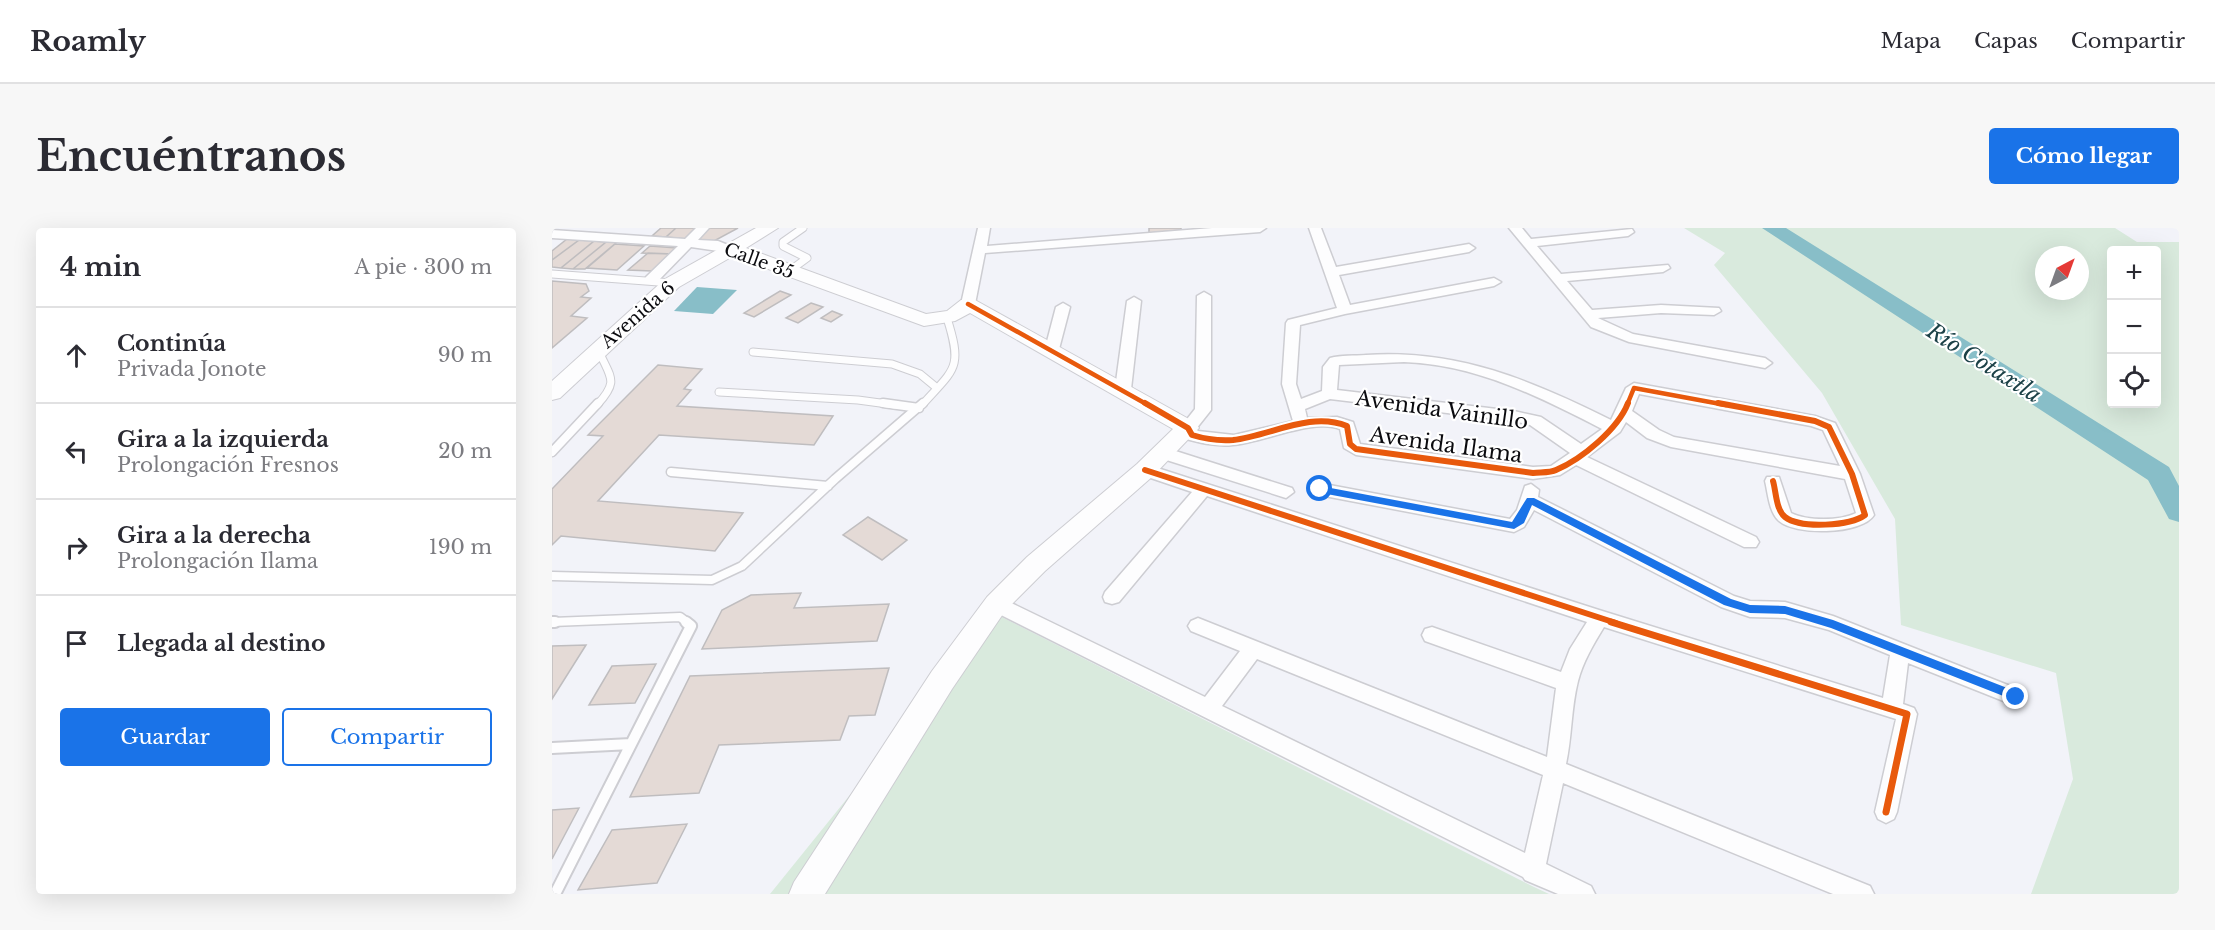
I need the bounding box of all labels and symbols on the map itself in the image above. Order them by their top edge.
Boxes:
street label: Calle 35 [721,238,797,284]
north arrow [2035,246,2089,300]
street label: Avenida 6 [596,277,680,354]
water label: Río Cotaxtla [1921,317,2046,409]
street label: Avenida Vainillo [1353,385,1530,435]
street label: Avenida Ilama [1367,421,1524,469]
route start [1306,475,1332,501]
route end [2002,683,2028,709]

